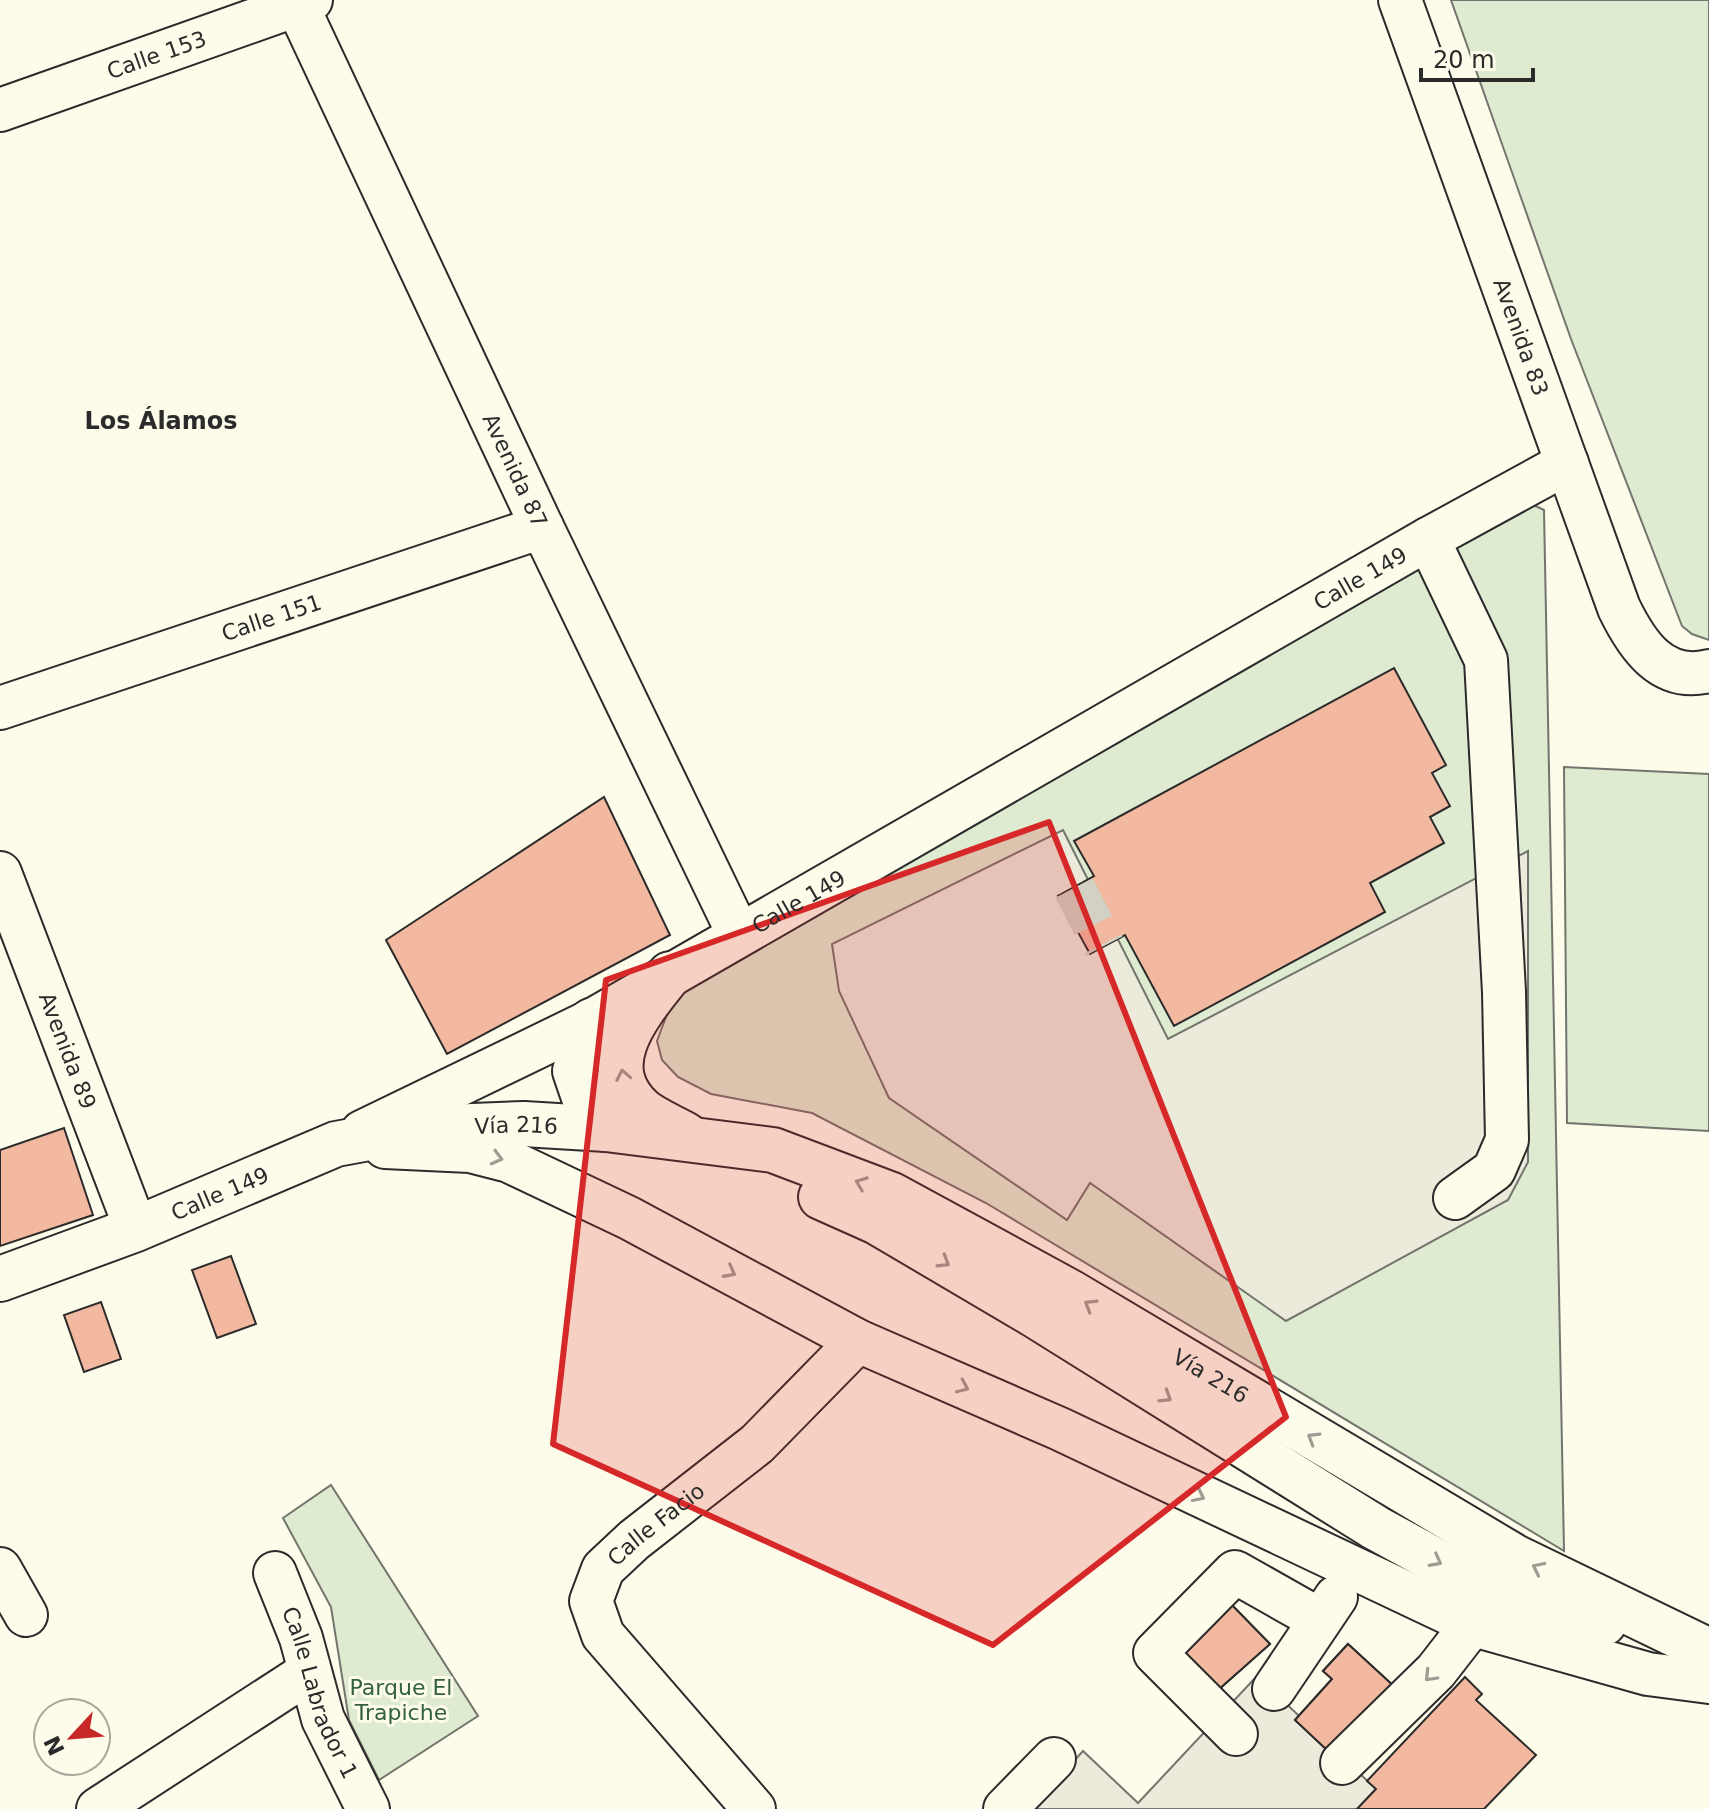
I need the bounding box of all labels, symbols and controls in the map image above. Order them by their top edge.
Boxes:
street label: Calle 153 [104,26,210,84]
scale bar [1421,32,1533,82]
text: 20 m [1433,46,1495,74]
street label: Avenida 83 [1488,275,1553,399]
district label: Los Álamos [84,406,238,435]
street label: Avenida 87 [478,410,552,531]
street label: Calle 149 [1309,542,1412,615]
street label: Calle 151 [218,590,325,646]
street label: Calle 149 [748,865,850,939]
street label: Avenida 89 [34,989,101,1113]
one-way arrow [615,1069,632,1082]
street label: Vía 216 [474,1112,559,1139]
one-way arrow [490,1149,504,1165]
street label: Calle 149 [167,1162,273,1226]
one-way arrow [854,1176,868,1193]
one-way arrow [935,1252,950,1268]
one-way arrow [722,1263,736,1278]
one-way arrow [1084,1299,1099,1314]
street label: Vía 216 [1168,1344,1253,1408]
one-way arrow [955,1377,970,1393]
one-way arrow [1157,1388,1172,1403]
one-way arrow [1307,1432,1322,1448]
street label: Calle Facio [603,1478,710,1571]
one-way arrow [1191,1486,1206,1502]
one-way arrow [1428,1551,1442,1567]
one-way arrow [1532,1562,1546,1578]
street label: Calle Labrador 1 [277,1603,363,1783]
one-way arrow [1425,1667,1439,1681]
park label: Parque El Trapiche [350,1675,452,1725]
north arrow [32,1697,112,1777]
text: N [39,1732,70,1759]

